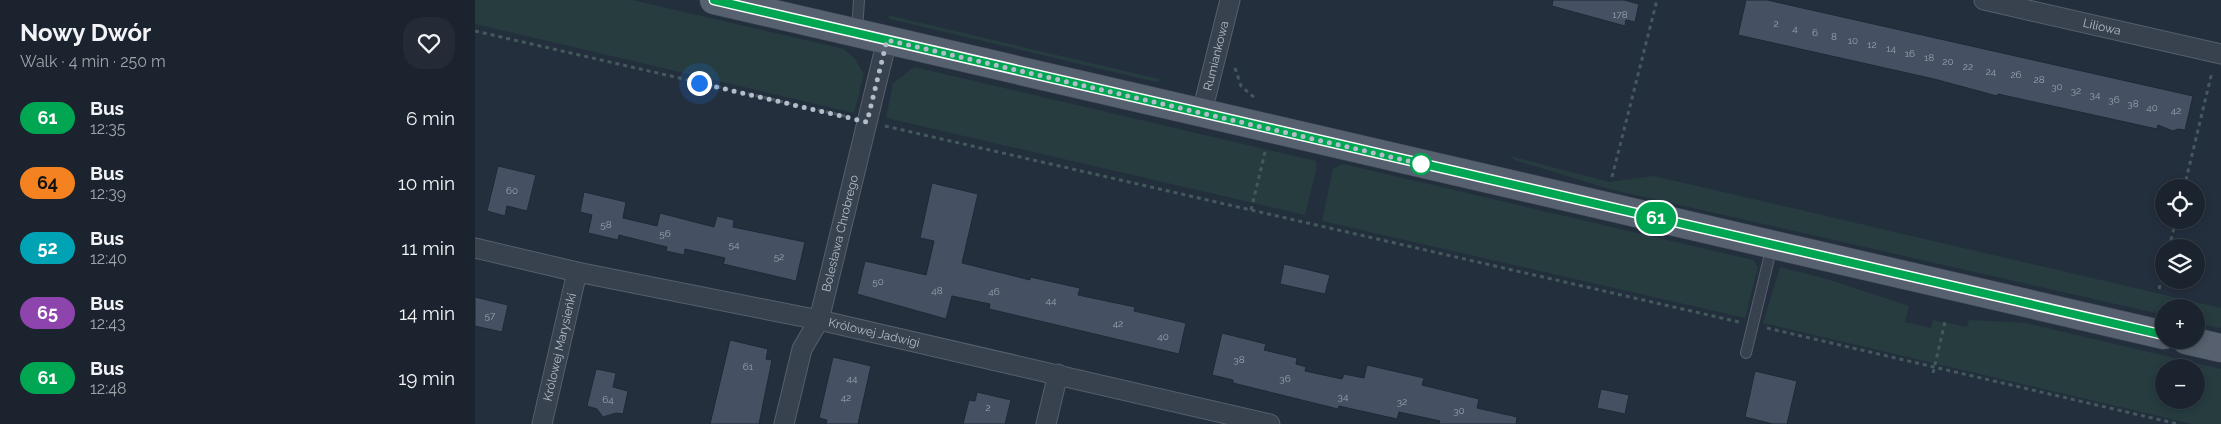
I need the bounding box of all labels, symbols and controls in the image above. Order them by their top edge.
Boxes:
house number: 178 [1612,9,1628,20]
street label: Liliowa [2082,16,2122,38]
button: heart [403,17,455,69]
text: Nowy Dwór [20,18,151,47]
house number: 2 [1773,18,1779,29]
street label: Rumiankowa [1201,19,1231,92]
house number: 4 [1792,23,1798,34]
house number: 6 [1812,27,1818,38]
house number: 8 [1831,31,1837,42]
house number: 10 [1848,35,1858,46]
house number: 12 [1867,39,1877,50]
house number: 14 [1886,43,1896,54]
house number: 16 [1905,48,1915,59]
text: Walk · 4 min · 250 m [20,52,166,71]
house number: 18 [1924,52,1934,63]
house number: 20 [1942,56,1954,67]
house number: 22 [1963,61,1973,72]
house number: 24 [1986,66,1997,77]
house number: 26 [2010,69,2022,80]
your location [687,71,712,96]
house number: 28 [2033,74,2045,85]
house number: 30 [2051,81,2063,92]
house number: 32 [2071,85,2081,96]
house number: 34 [2090,89,2101,100]
house number: 36 [2108,94,2120,105]
text: Bus [90,97,124,119]
house number: 38 [2127,98,2139,109]
house number: 40 [2146,102,2158,113]
house number: 42 [2171,105,2181,116]
text: 61 [38,107,57,128]
text: 6 min [406,107,455,129]
text: 12:35 [90,119,125,138]
unlabelled marker [1410,153,1432,175]
text: Bus [90,162,124,184]
text: 64 [37,172,58,193]
text: 10 min [398,172,455,194]
street label: Bolesława Chrobrego [819,173,861,293]
map controls [2155,179,2205,409]
button: locate [2155,179,2205,229]
text: 12:39 [90,184,126,203]
house number: 60 [506,185,518,196]
line badge: 61 [1633,202,1679,234]
text: 61 [1646,207,1666,228]
house number: 58 [600,219,612,230]
text: Bus [90,227,124,249]
house number: 56 [659,228,671,239]
text: 52 [37,237,58,258]
text: 11 min [401,237,455,259]
house number: 54 [729,239,740,250]
button: layers [2155,239,2205,289]
text: 12:40 [90,249,127,268]
house number: 52 [774,251,784,262]
house number: 50 [872,276,884,287]
house number: 48 [931,285,943,296]
house number: 46 [988,286,1000,297]
text: Bus [90,292,124,314]
street label: Królowej Marysieńki [541,292,579,402]
house number: 44 [1046,295,1057,306]
button: + [2155,299,2205,349]
text: 65 [37,302,58,323]
text: 14 min [399,302,455,324]
house number: 57 [485,310,496,321]
text: 12:43 [90,314,125,333]
street label: Królowej Jadwigi [827,315,921,350]
house number: 42 [1113,318,1123,329]
house number: 40 [1157,331,1169,342]
house number: 38 [1233,354,1245,365]
text: Bus [90,357,124,379]
button: − [2155,359,2205,409]
house number: 61 [743,361,754,372]
text: 61 [38,367,57,388]
text: 19 min [398,367,455,389]
house number: 44 [847,373,858,384]
house number: 36 [1279,373,1291,384]
text: 12:48 [90,379,126,398]
house number: 34 [1338,391,1349,402]
house number: 42 [841,392,851,403]
house number: 64 [602,394,614,405]
house number: 32 [1397,396,1407,407]
house number: 2 [985,402,991,413]
house number: 30 [1453,405,1465,416]

